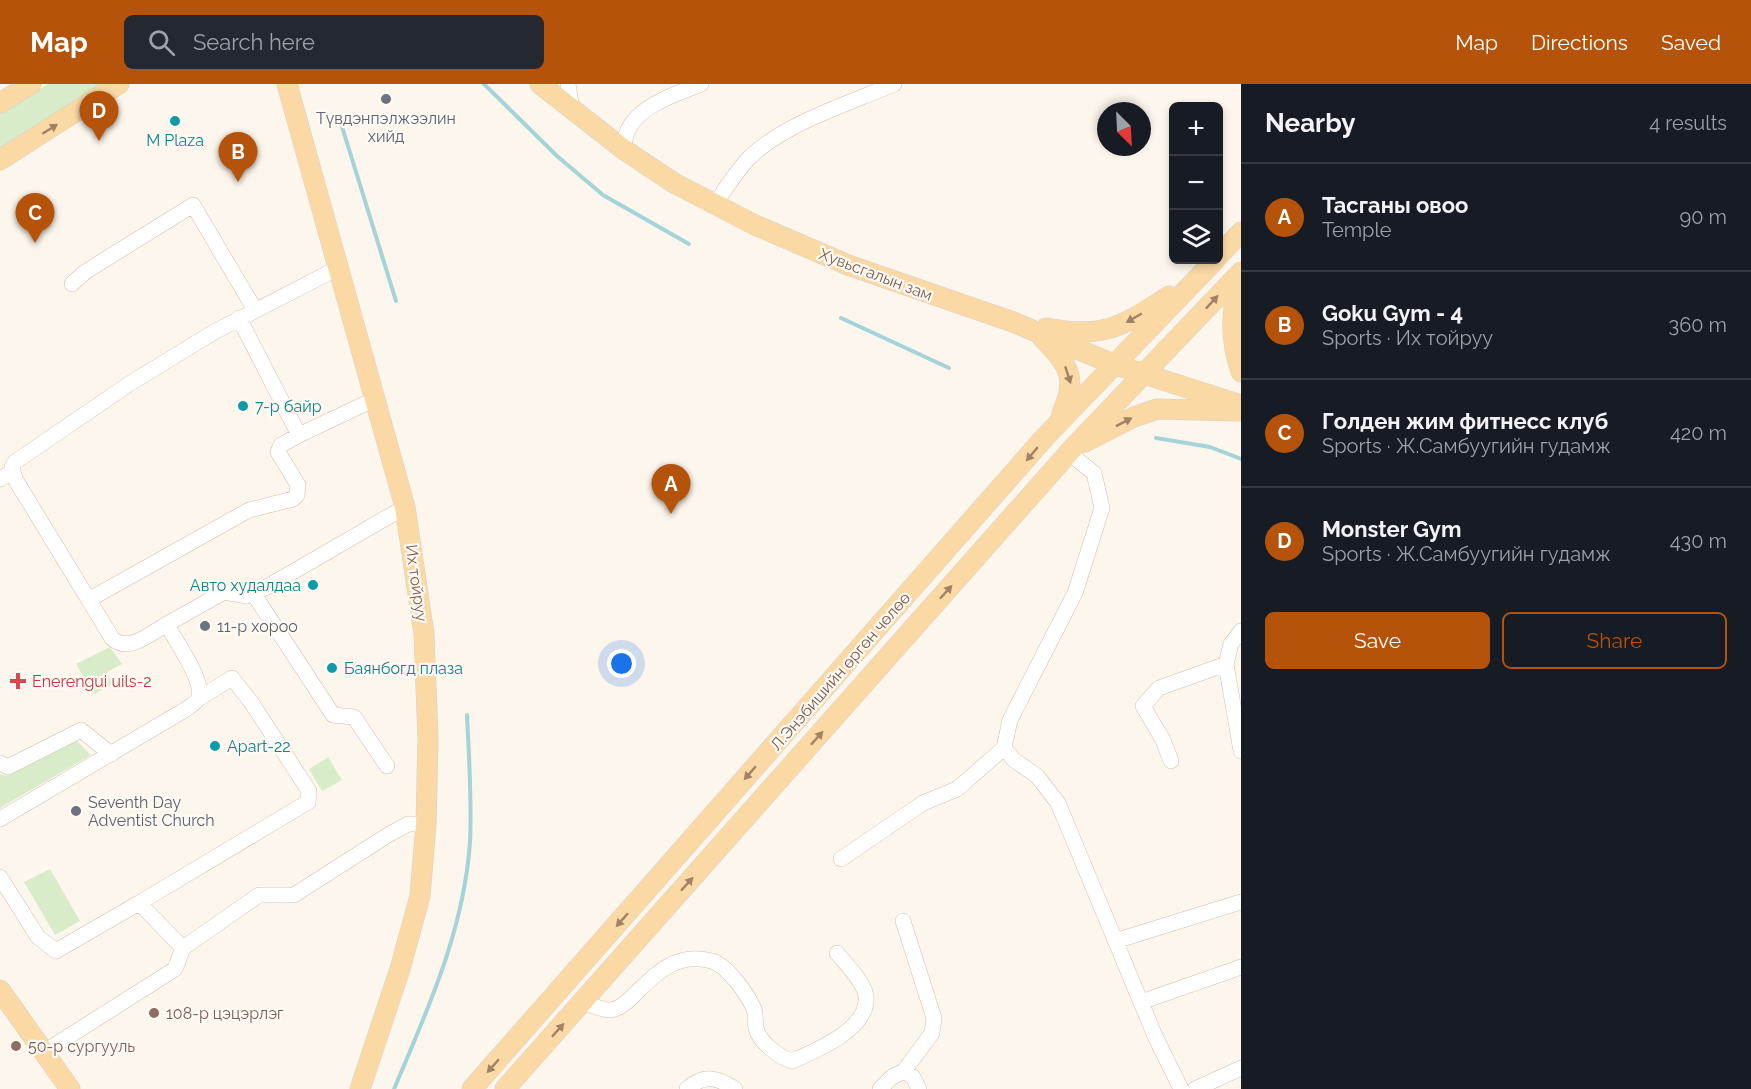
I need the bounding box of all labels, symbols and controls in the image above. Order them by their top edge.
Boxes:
search box [124,15,544,69]
text: Map [30,26,88,59]
icon: search [145,26,178,59]
text: Search here [193,29,315,55]
text: Map [1455,30,1498,55]
text: Directions [1531,30,1628,55]
text: Saved [1661,30,1721,55]
pin: D [80,92,118,141]
marker: Түвдэнпэлжээлин хийд [379,92,393,106]
north arrow [1097,102,1151,156]
map controls [1169,102,1223,264]
button: + [1169,102,1223,156]
text: Nearby [1265,108,1355,138]
place label: Түвдэнпэлжээлин хийд [316,109,456,146]
text: 4 results [1649,111,1727,135]
marker: M Plaza [168,114,182,128]
one-way arrow [42,124,58,135]
place label: M Plaza [146,131,204,150]
pin: B [218,132,258,182]
button: − [1169,156,1223,210]
text: Тасганы овоо [1322,192,1468,218]
pin: C [15,194,54,243]
text: A [1278,205,1291,229]
text: 90 m [1680,205,1727,229]
button: layers [1169,210,1223,264]
text: Temple [1322,218,1392,242]
street label: Хувьсгалын зам [816,244,935,305]
one-way arrow [1205,295,1219,310]
text: Goku Gym - 4 [1322,300,1463,326]
one-way arrow [1126,312,1142,323]
text: B [1278,313,1291,337]
text: 360 m [1669,313,1727,337]
text: Sports · Их тойруу [1322,326,1493,350]
one-way arrow [1064,366,1073,384]
place label: 7-р байр [255,397,322,416]
marker: 7-р байр [236,399,250,413]
text: Голден жим фитнесс клуб [1322,408,1608,434]
one-way arrow [1115,417,1132,427]
text: C [1278,421,1291,445]
text: 420 m [1670,421,1727,445]
text: Sports · Ж.Самбуугийн гудамж [1322,434,1611,458]
one-way arrow [1026,446,1039,461]
pin: A [652,464,690,514]
text: Monster Gym [1322,516,1461,542]
text: D [1277,529,1292,553]
text: 430 m [1670,529,1727,553]
text: Sports · Ж.Самбуугийн гудамж [1322,542,1611,566]
street label: Их тойруу [402,543,431,623]
place label: Авто худалдаа [190,576,301,595]
marker: Авто худалдаа [306,578,320,592]
one-way arrow [939,585,952,600]
street label: Л.Энэбишийн өргөн чөлөө [767,588,914,754]
button: Save [1265,612,1490,669]
button: Share [1502,612,1727,669]
place label: 11-р хороо [217,617,298,636]
marker: 11-р хороо [198,619,212,633]
your location [607,649,636,678]
place label: Баянбогд плаза [344,659,463,678]
marker: Баянбогд плаза [325,661,339,675]
marker: Enerengui uils-2 [9,672,27,690]
place label: Enerengui uils-2 [32,672,152,691]
one-way arrow [810,731,823,746]
place label: Apart-22 [227,737,291,756]
marker: Apart-22 [208,739,222,753]
one-way arrow [744,766,757,781]
place label: Seventh Day Adventist Church [88,793,215,830]
marker: Seventh Day Adventist Church [69,804,83,818]
one-way arrow [681,876,694,892]
one-way arrow [616,912,629,927]
place label: 108-р цэцэрлэг [166,1004,284,1023]
marker: 108-р цэцэрлэг [147,1006,161,1020]
one-way arrow [551,1022,565,1037]
place label: 50-р сургууль [28,1037,135,1056]
marker: 50-р сургууль [9,1039,23,1053]
one-way arrow [487,1058,500,1073]

